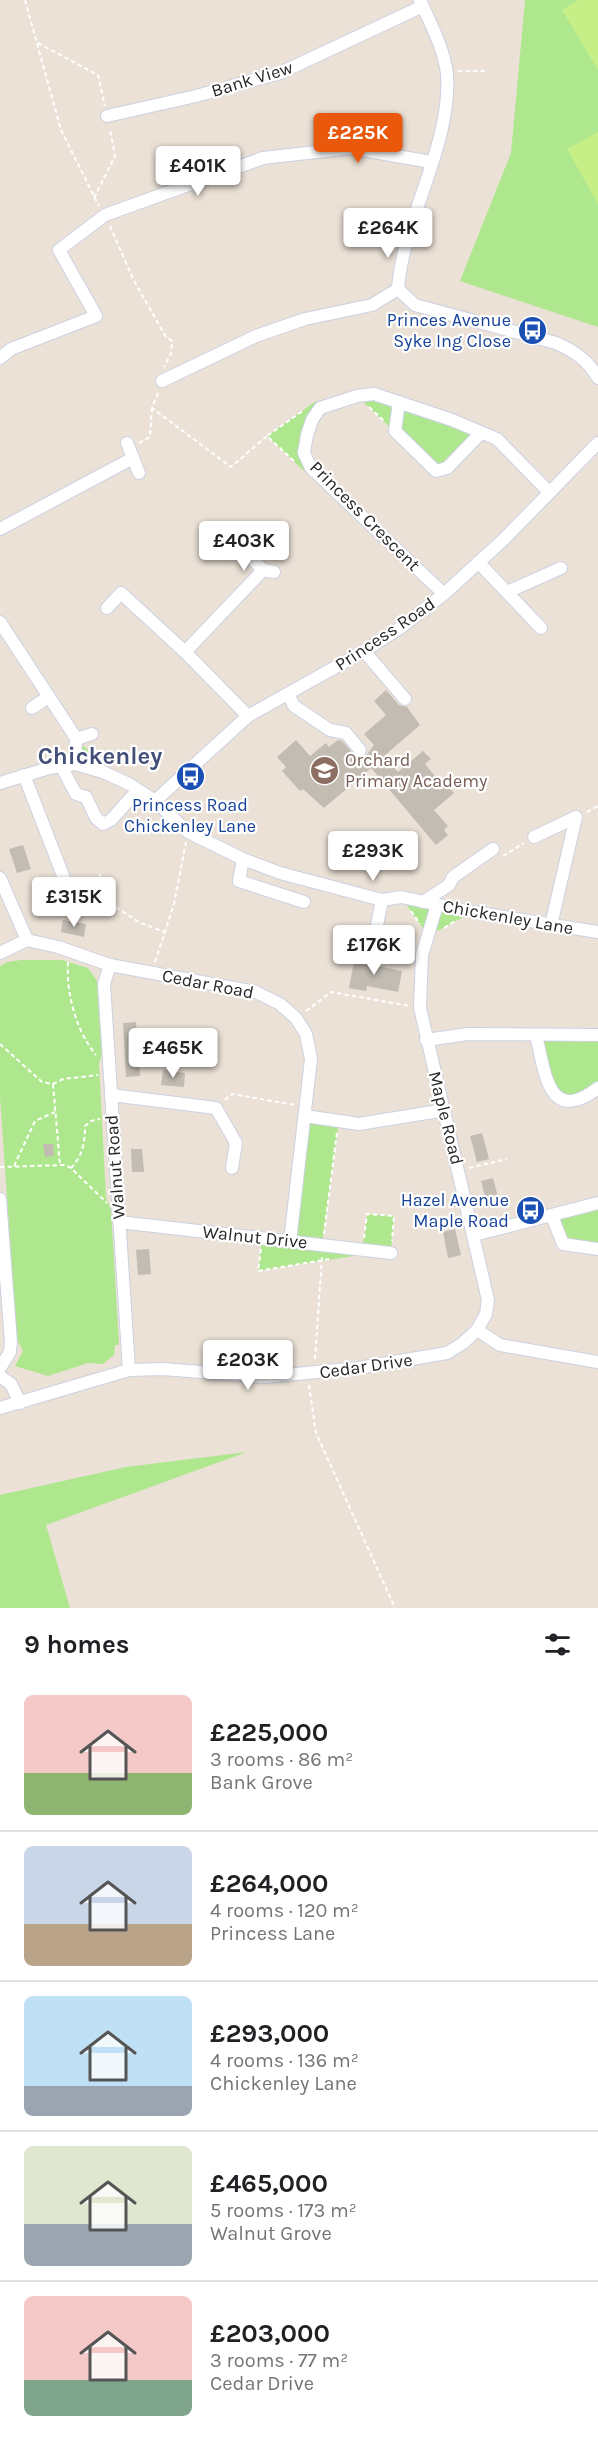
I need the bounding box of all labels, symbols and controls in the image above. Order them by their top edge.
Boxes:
street label: Bank View [209,56,295,102]
pin: £225K [316,113,400,164]
text: £225K [328,121,388,144]
pin: £401K [156,146,240,197]
text: £401K [170,154,226,177]
pin: £264K [346,208,430,259]
text: £264K [357,216,419,239]
place label: Princes Avenue Syke Ing Close [387,309,511,352]
bus stop icon: Princes Avenue Syke Ing Close [516,314,548,346]
street label: Princess Crescent [305,456,425,576]
pin: £403K [202,521,286,572]
text: £403K [213,529,275,552]
street label: Princess Road [331,592,439,676]
district label: Chickenley [38,742,162,770]
place label: Orchard Primary Academy [345,749,488,792]
school or university icon: Orchard Primary Academy [308,754,340,786]
bus stop icon: Princess Road Chickenley Lane [174,760,206,792]
place label: Princess Road Chickenley Lane [124,794,256,837]
pin: £293K [331,831,415,882]
text: £293K [342,839,404,862]
pin: £315K [32,877,116,928]
text: £315K [46,885,102,908]
street label: Chickenley Lane [441,895,575,939]
pin: £176K [332,925,416,976]
text: £176K [347,933,401,956]
street label: Cedar Road [160,964,256,1004]
pin: £465K [131,1028,215,1079]
text: £465K [143,1036,203,1059]
street label: Maple Road [424,1069,468,1167]
street label: Walnut Road [100,1114,130,1220]
place label: Hazel Avenue Maple Road [401,1189,509,1232]
bus stop icon: Hazel Avenue Maple Road [514,1194,546,1226]
street label: Walnut Drive [201,1221,309,1253]
pin: £203K [206,1340,290,1391]
text: £203K [217,1348,279,1371]
street label: Cedar Drive [318,1349,414,1383]
icon: filters [541,1628,574,1661]
text: 9 homes [24,1629,130,1660]
text: £225,000 [210,1717,328,1748]
icon: home [72,1719,144,1791]
text: 3 rooms · 86 m² [210,1748,353,1771]
text: Bank Grove [210,1771,313,1794]
text: £264,000 [210,1868,329,1899]
icon: home [72,1870,144,1942]
text: 4 rooms · 120 m² [210,1899,359,1922]
text: Princess Lane [210,1922,335,1945]
text: £293,000 [210,2018,329,2049]
icon: home [72,2020,144,2092]
text: 4 rooms · 136 m² [210,2049,359,2072]
text: Chickenley Lane [210,2072,357,2095]
text: £465,000 [210,2168,328,2199]
icon: home [72,2170,144,2242]
text: 5 rooms · 173 m² [210,2199,357,2222]
text: Walnut Grove [210,2222,332,2245]
text: £203,000 [210,2318,330,2349]
icon: home [72,2320,144,2392]
text: 3 rooms · 77 m² [210,2349,348,2372]
text: Cedar Drive [210,2372,314,2395]

